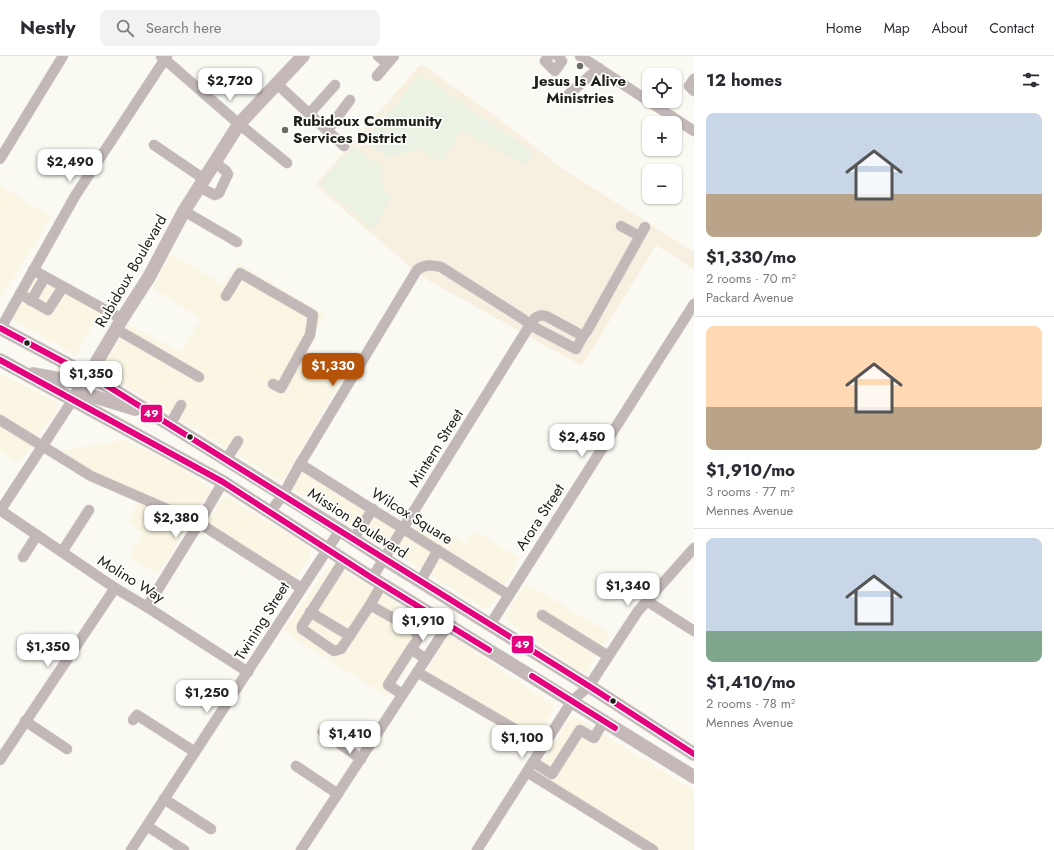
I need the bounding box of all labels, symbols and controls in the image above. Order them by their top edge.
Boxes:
search box [100,10,380,46]
text: Nestly [20,14,76,41]
icon: search [114,17,136,39]
text: Search here [146,17,222,39]
text: Home [826,18,862,38]
text: Map [884,18,910,38]
text: About [932,18,967,38]
text: Contact [989,18,1034,38]
marker: Jesus Is Alive Ministries [575,61,585,71]
pin: $2,720 [197,68,263,102]
map controls [642,68,682,204]
button: locate [642,68,682,108]
text: 12 homes [706,68,782,92]
icon: filters [1020,69,1042,91]
place label: Jesus Is Alive Ministries [531,70,626,109]
text: $2,720 [207,71,253,90]
place label: Rubidoux Community Services District [293,110,442,149]
button: + [642,116,682,156]
marker: Rubidoux Community Services District [280,125,290,135]
icon: home [838,139,910,211]
pin: $2,490 [37,149,103,183]
text: $2,490 [46,152,94,171]
button: − [642,164,682,204]
street label: Rubidoux Boulevard [90,210,172,332]
text: $1,330/mo [706,245,796,269]
text: 2 rooms · 70 m² [706,269,796,288]
text: Packard Avenue [706,288,793,307]
unlabelled marker [22,338,32,348]
icon: home [838,352,910,424]
pin: $1,330 [300,353,366,387]
text: $1,330 [311,356,355,375]
pin: $1,350 [58,361,124,395]
text: $1,350 [69,364,113,383]
line badge: 49 [140,404,163,423]
street label: Mintern Street [403,404,469,491]
text: 49 [143,405,159,421]
pin: $2,450 [549,424,615,458]
text: $2,450 [559,427,605,446]
unlabelled marker [185,432,195,442]
text: $1,910/mo [706,458,795,482]
street label: Arora Street [510,479,570,555]
street label: Mission Boulevard [304,482,412,564]
street label: Wilcox Square [367,482,457,550]
text: 3 rooms · 77 m² [706,482,795,501]
text: Mennes Avenue [706,501,793,520]
pin: $2,380 [143,505,209,539]
text: $2,380 [153,508,199,527]
street label: Molino Way [93,550,169,609]
icon: home [838,564,910,636]
pin: $1,340 [595,573,661,607]
text: $1,340 [606,576,650,595]
street label: Twining Street [229,577,295,665]
pin: $1,910 [390,608,456,642]
text: $1,910 [402,611,444,630]
pin: $1,350 [15,634,81,668]
line badge: 49 [511,635,534,654]
text: 49 [514,636,530,652]
text: $1,350 [26,637,70,656]
text: $1,410/mo [706,670,796,694]
pin: $1,250 [174,680,240,714]
text: $1,250 [185,683,229,702]
text: 2 rooms · 78 m² [706,694,795,713]
unlabelled marker [608,696,618,706]
text: Mennes Avenue [706,713,793,732]
pin: $1,410 [317,721,383,755]
text: $1,410 [328,724,372,743]
pin: $1,100 [489,725,555,759]
text: $1,100 [501,728,543,747]

